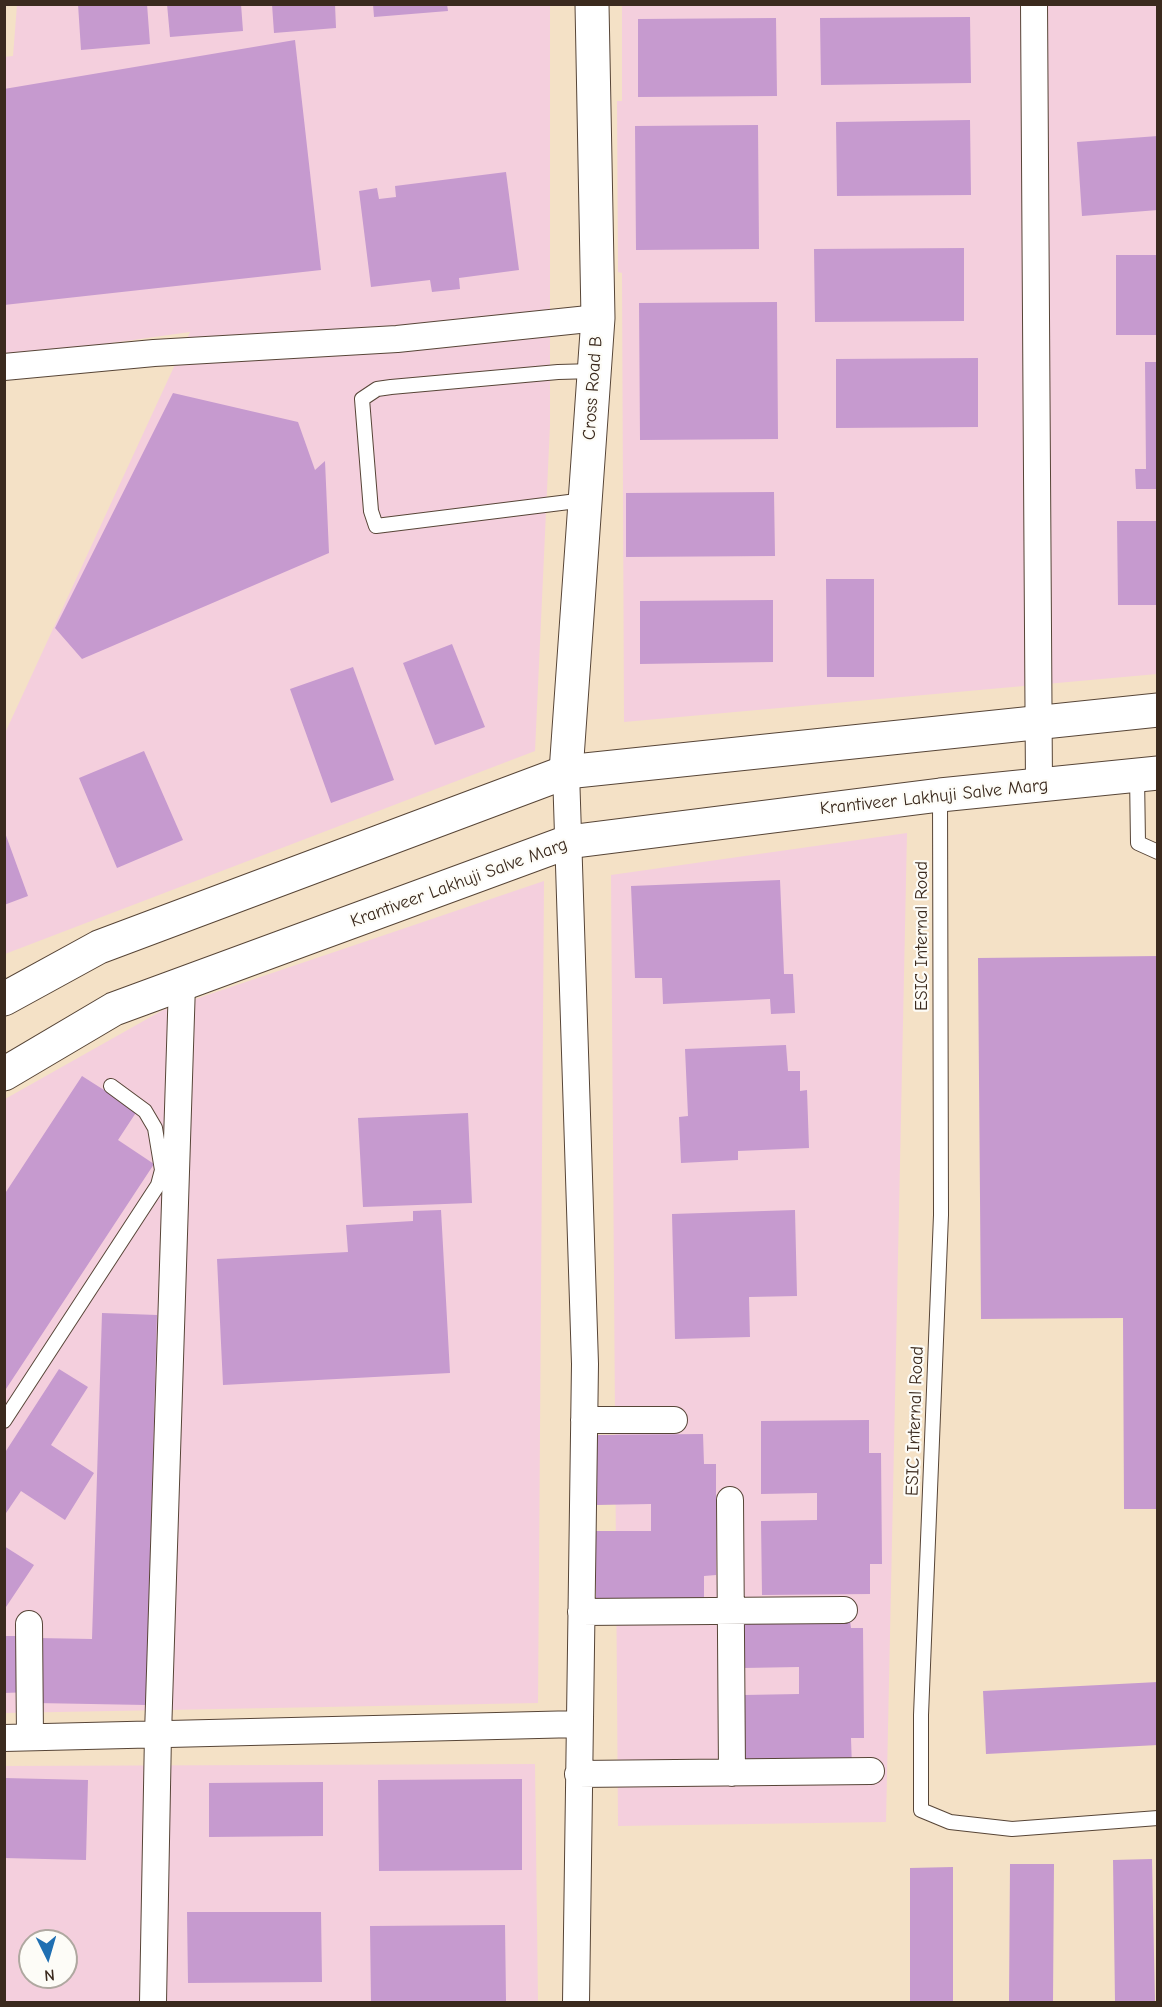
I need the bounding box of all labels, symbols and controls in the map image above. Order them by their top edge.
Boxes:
street label: Cross Road B [579,335,607,441]
street label: Krantiveer Lakhuji Salve Marg [819,774,1049,820]
street label: Krantiveer Lakhuji Salve Marg [347,834,571,932]
street label: ESIC Internal Road [911,861,933,1011]
street label: ESIC Internal Road [902,1346,928,1496]
north arrow [18,1929,78,1989]
text: N [43,1966,55,1984]

